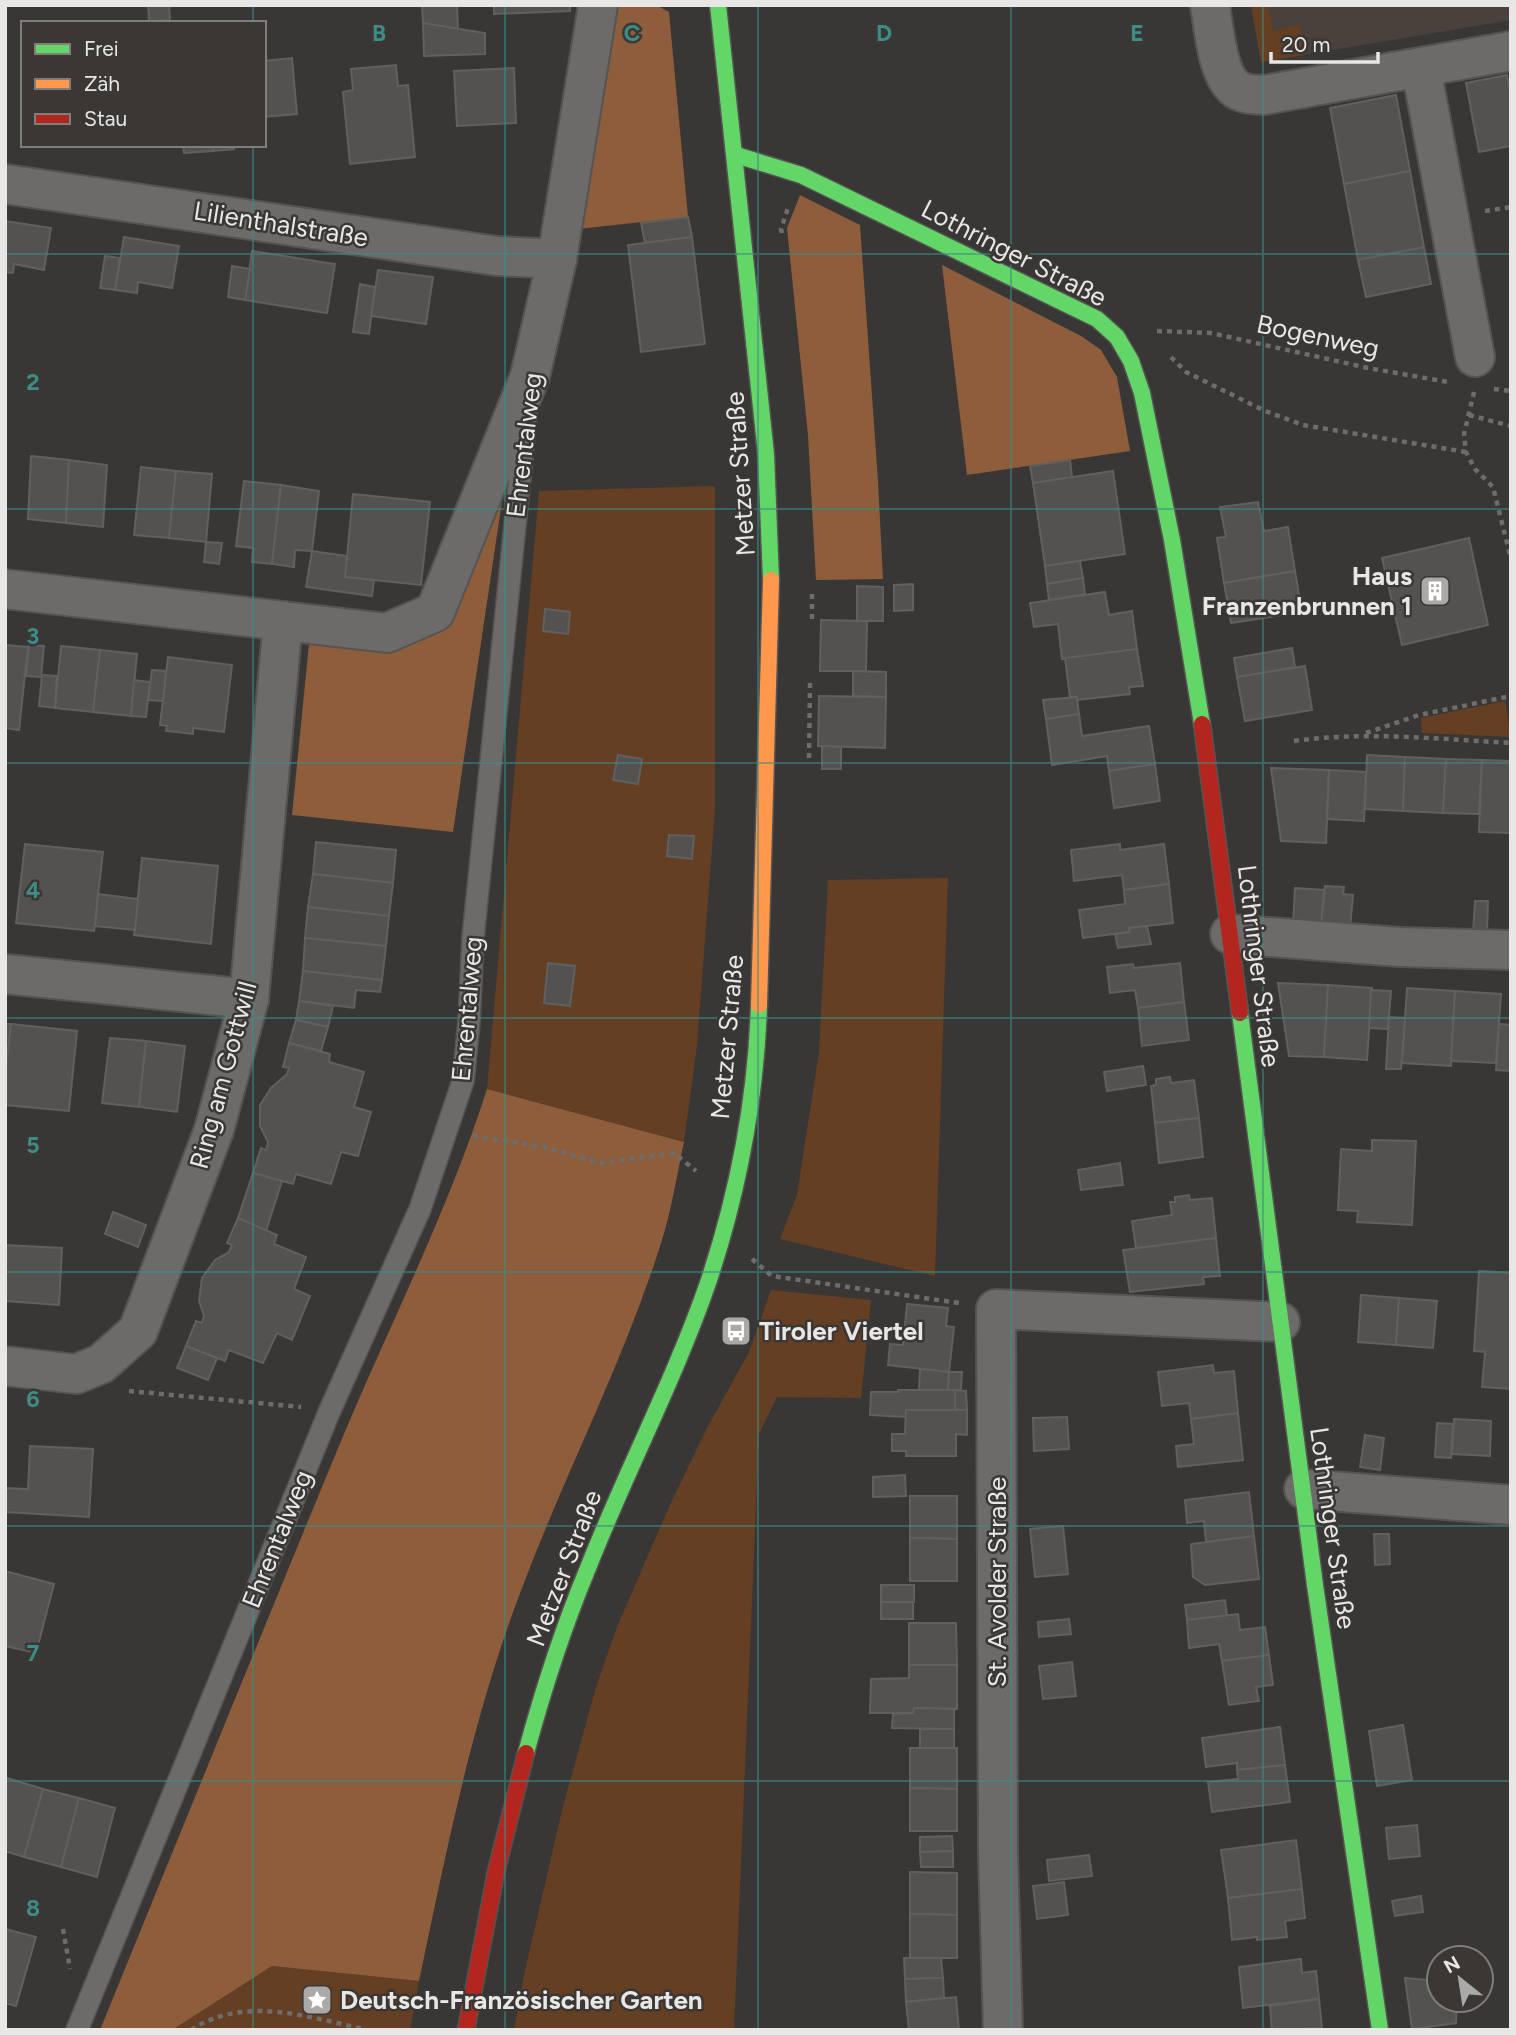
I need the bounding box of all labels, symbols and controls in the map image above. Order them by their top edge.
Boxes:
text: B [372,19,386,47]
text: C [624,19,641,47]
text: D [876,19,892,47]
text: E [1130,19,1144,47]
legend [21,21,266,147]
scale bar [1271,21,1378,65]
text: 20 m [1282,32,1330,57]
text: Frei [84,36,119,61]
text: Zäh [84,71,120,96]
text: Stau [84,106,127,131]
street label: Lothringer Straße [916,193,1112,313]
street label: Lilienthalstraße [191,194,371,254]
street label: Bogenweg [1254,307,1382,365]
text: 2 [26,368,40,396]
street label: Ehrentalweg [499,371,549,519]
street label: Metzer Straße [718,391,762,557]
place label: Haus Franzenbrunnen 1 [1202,560,1412,622]
building icon: Haus Franzenbrunnen 1 [1418,574,1452,608]
text: 3 [27,622,39,650]
street label: Lothringer Straße [1231,863,1287,1069]
text: 4 [26,876,40,904]
street label: Ehrentalweg [445,935,489,1083]
street label: Metzer Straße [704,953,750,1121]
street label: Ring am Gottwill [183,978,263,1172]
text: 5 [26,1131,40,1159]
bus stop icon: Tiroler Viertel [719,1314,753,1348]
place label: Tiroler Viertel [759,1315,924,1347]
text: 6 [26,1385,40,1413]
street label: Lothringer Straße [1303,1425,1363,1631]
street label: Ehrentalweg [235,1465,319,1613]
street label: St. Avolder Straße [981,1477,1013,1687]
street label: Metzer Straße [520,1485,608,1651]
text: 7 [27,1639,40,1667]
text: 8 [26,1894,40,1922]
north arrow [1425,1944,1495,2014]
text: N [1440,1951,1464,1978]
place icon: Deutsch-Französischer Garten [300,1983,334,2017]
place label: Deutsch-Französischer Garten [340,1984,703,2016]

